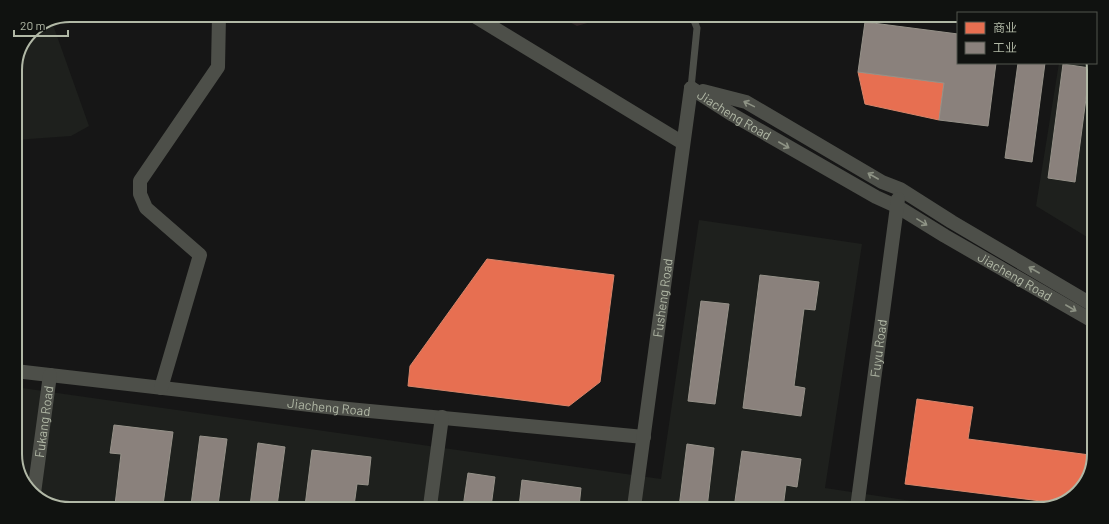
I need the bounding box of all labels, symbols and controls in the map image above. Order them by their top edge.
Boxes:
scale bar [14,12,68,38]
legend [957,12,1097,64]
text: 20 m [20,18,46,32]
text: 商业 [993,20,1017,34]
text: 工业 [993,40,1017,54]
street label: Jiacheng Road [694,86,774,143]
one-way arrow [743,100,755,107]
one-way arrow [778,141,790,149]
one-way arrow [867,172,879,180]
one-way arrow [916,218,927,226]
street label: Jiacheng Road [975,249,1055,304]
street label: Fusheng Road [649,257,676,338]
one-way arrow [1028,266,1040,274]
one-way arrow [1065,305,1077,312]
street label: Fuyu Road [866,318,890,378]
street label: Fukang Road [31,385,56,459]
street label: Jiacheng Road [287,394,371,419]

